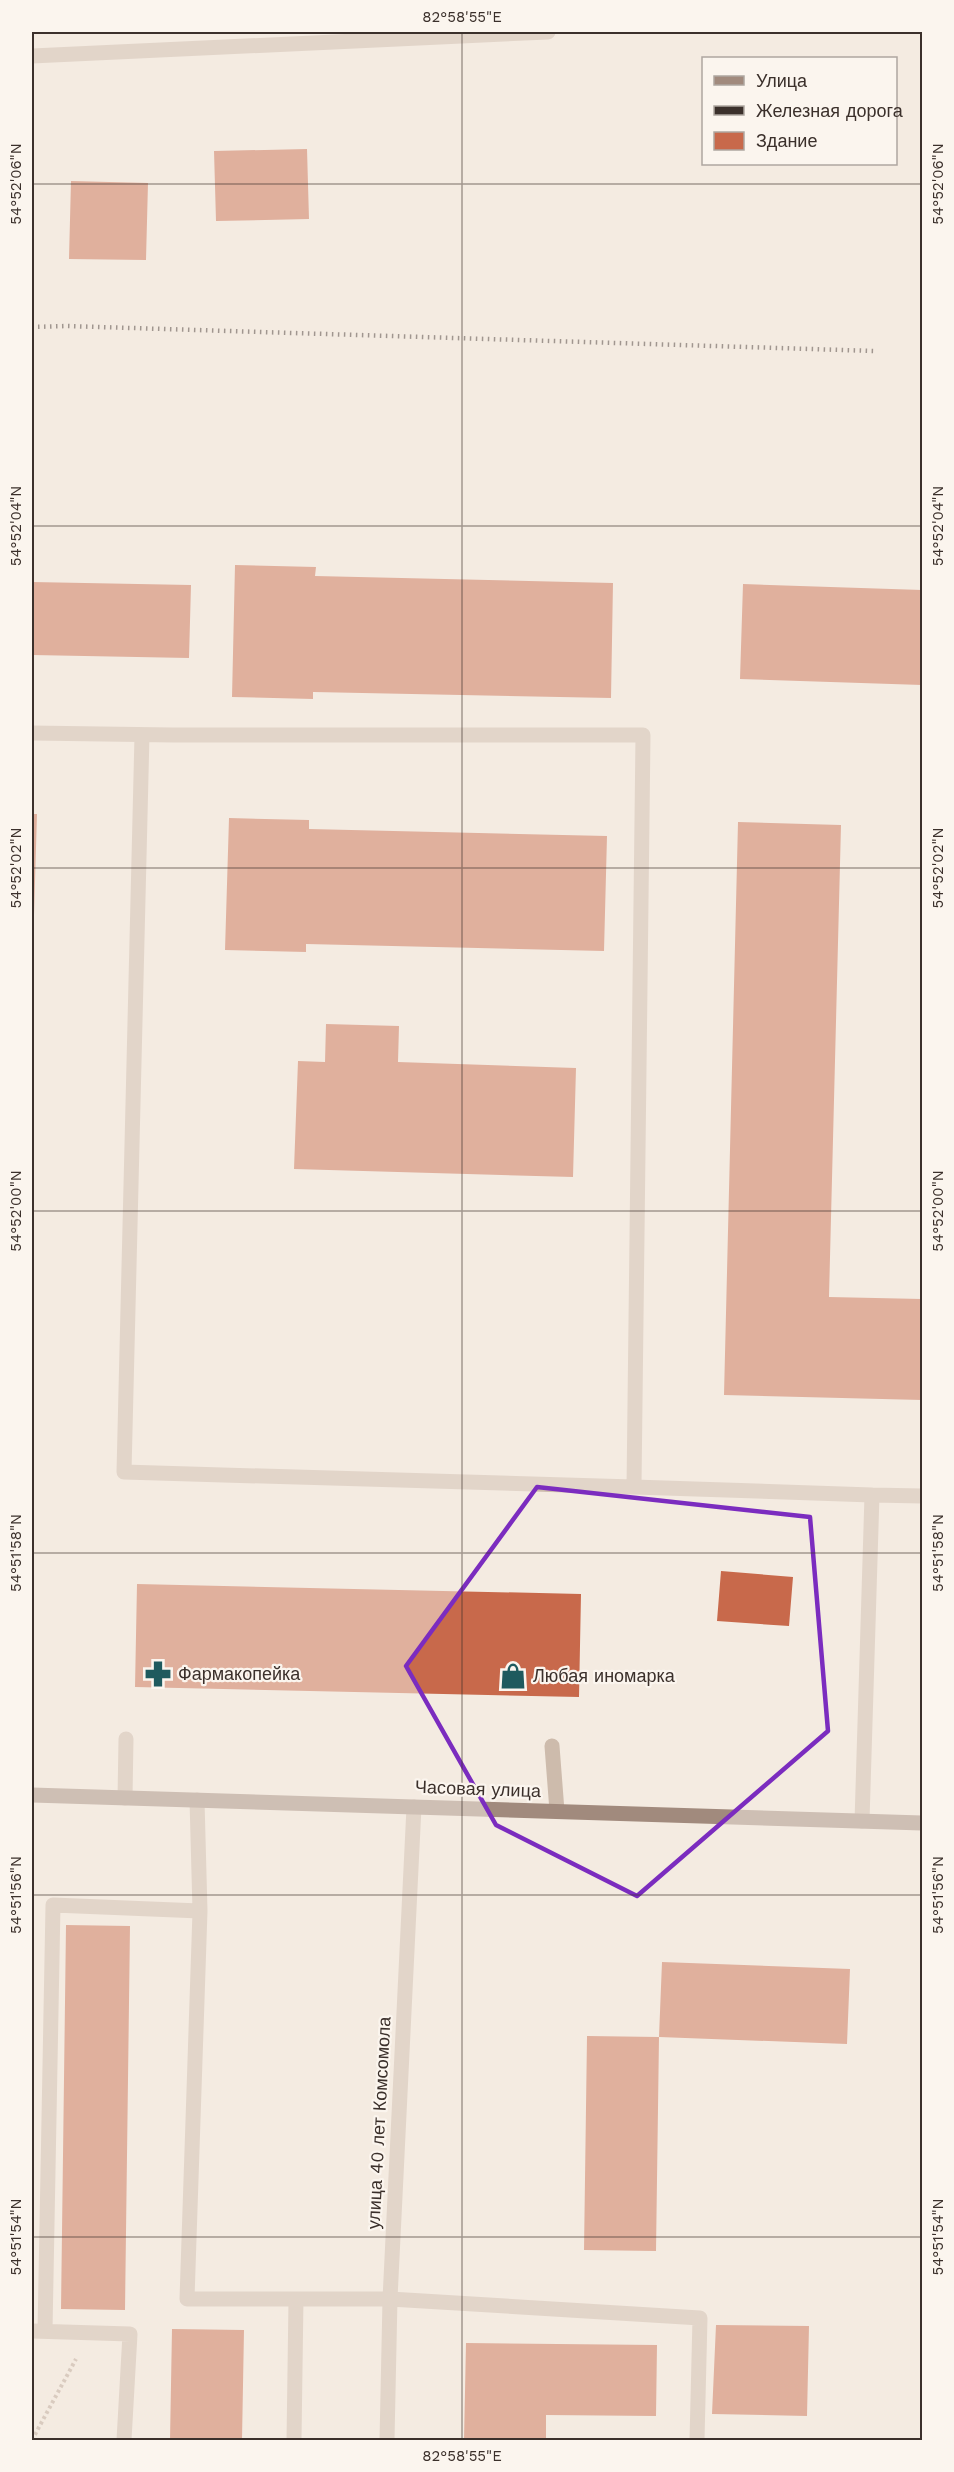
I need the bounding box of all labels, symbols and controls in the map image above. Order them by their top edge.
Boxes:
text: 82°58'55"E [422,8,502,26]
legend [702,57,897,165]
text: Улица [756,70,808,91]
text: Железная дорога [756,100,904,121]
text: Здание [756,130,817,151]
text: 54°52'06"N [7,143,25,225]
text: 54°52'06"N [929,143,947,225]
text: 54°52'04"N [7,486,25,566]
text: 54°52'04"N [929,486,947,566]
text: 54°52'02"N [7,828,25,908]
text: 54°52'02"N [929,828,947,908]
text: 54°52'00"N [7,1170,25,1252]
text: 54°52'00"N [929,1170,947,1252]
text: 54°51'58"N [7,1514,25,1592]
text: 54°51'58"N [929,1514,947,1592]
pharmacy icon: Фармакопейка [143,1659,173,1689]
shop icon: Любая иномарка [498,1661,528,1691]
place label: Фармакопейка [178,1663,301,1684]
place label: Любая иномарка [533,1665,676,1686]
street label: Часовая улица [415,1776,542,1801]
text: 54°51'56"N [7,1856,25,1934]
text: 54°51'56"N [929,1856,947,1934]
street label: улица 40 лет Комсомола [362,2015,395,2230]
text: 54°51'54"N [7,2198,25,2276]
text: 54°51'54"N [929,2198,947,2276]
text: 82°58'55"E [422,2447,502,2465]

